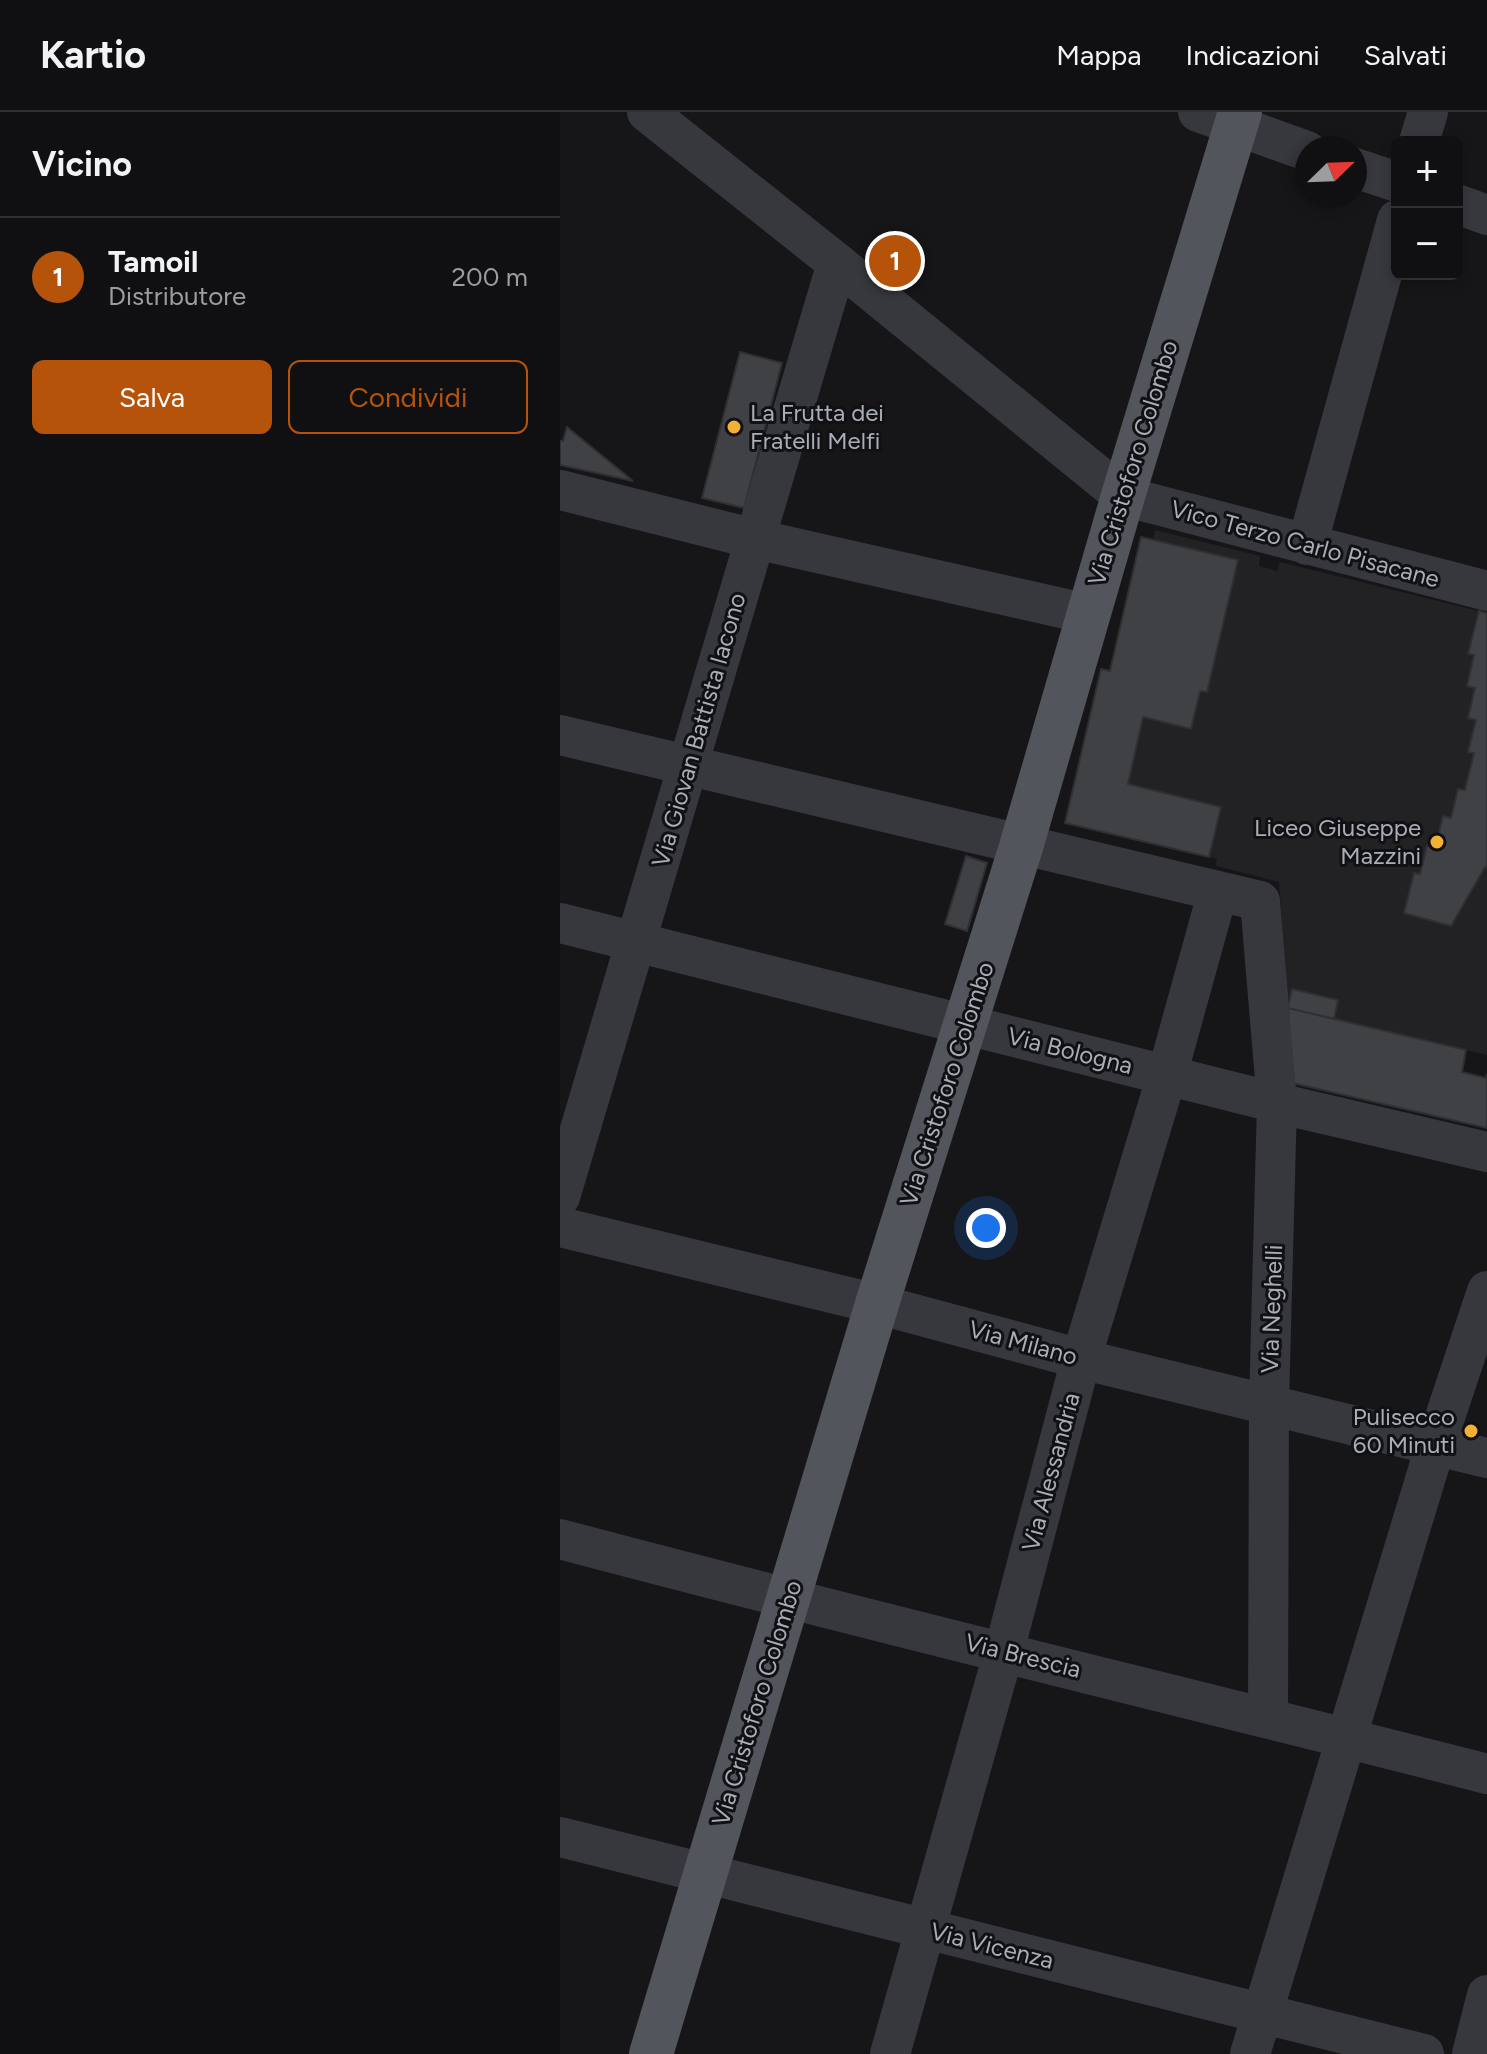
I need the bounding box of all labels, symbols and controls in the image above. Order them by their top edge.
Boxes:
text: Kartio [40,32,146,78]
text: Mappa [1056,38,1142,72]
text: Indicazioni [1186,38,1320,72]
text: Salvati [1364,38,1447,72]
north arrow [1295,136,1367,208]
map controls [1391,136,1463,280]
button: + [1391,136,1463,208]
text: Vicino [32,144,132,185]
button: − [1391,208,1463,280]
pin: 1 [869,231,921,291]
text: Tamoil [108,243,198,280]
text: 1 [53,261,63,293]
text: 200 m [452,261,528,293]
text: Distributore [108,280,246,312]
street label: Via Cristoforo Colombo [1081,337,1184,589]
button: Salva [32,360,272,434]
button: Condividi [288,360,528,434]
place label: La Frutta dei Fratelli Melfi [750,398,884,455]
marker: La Frutta dei Fratelli Melfi [725,418,743,436]
street label: Vico Terzo Carlo Pisacane [1168,494,1443,593]
street label: Via Giovan Battista Iacono [646,590,752,870]
place label: Liceo Giuseppe Mazzini [1254,813,1421,870]
marker: Liceo Giuseppe Mazzini [1428,833,1446,851]
street label: Via Cristoforo Colombo [893,958,1000,1210]
street label: Via Bologna [1005,1021,1136,1080]
your location [966,1208,1006,1248]
street label: Via Neghelli [1255,1244,1288,1374]
street label: Via Milano [966,1314,1081,1371]
street label: Via Alessandria [1015,1389,1086,1554]
place label: Pulisecco 60 Minuti [1353,1402,1455,1459]
marker: Pulisecco 60 Minuti [1462,1422,1480,1440]
street label: Via Cristoforo Colombo [705,1577,808,1829]
street label: Via Brescia [962,1627,1084,1684]
street label: Via Vicenza [927,1916,1057,1975]

